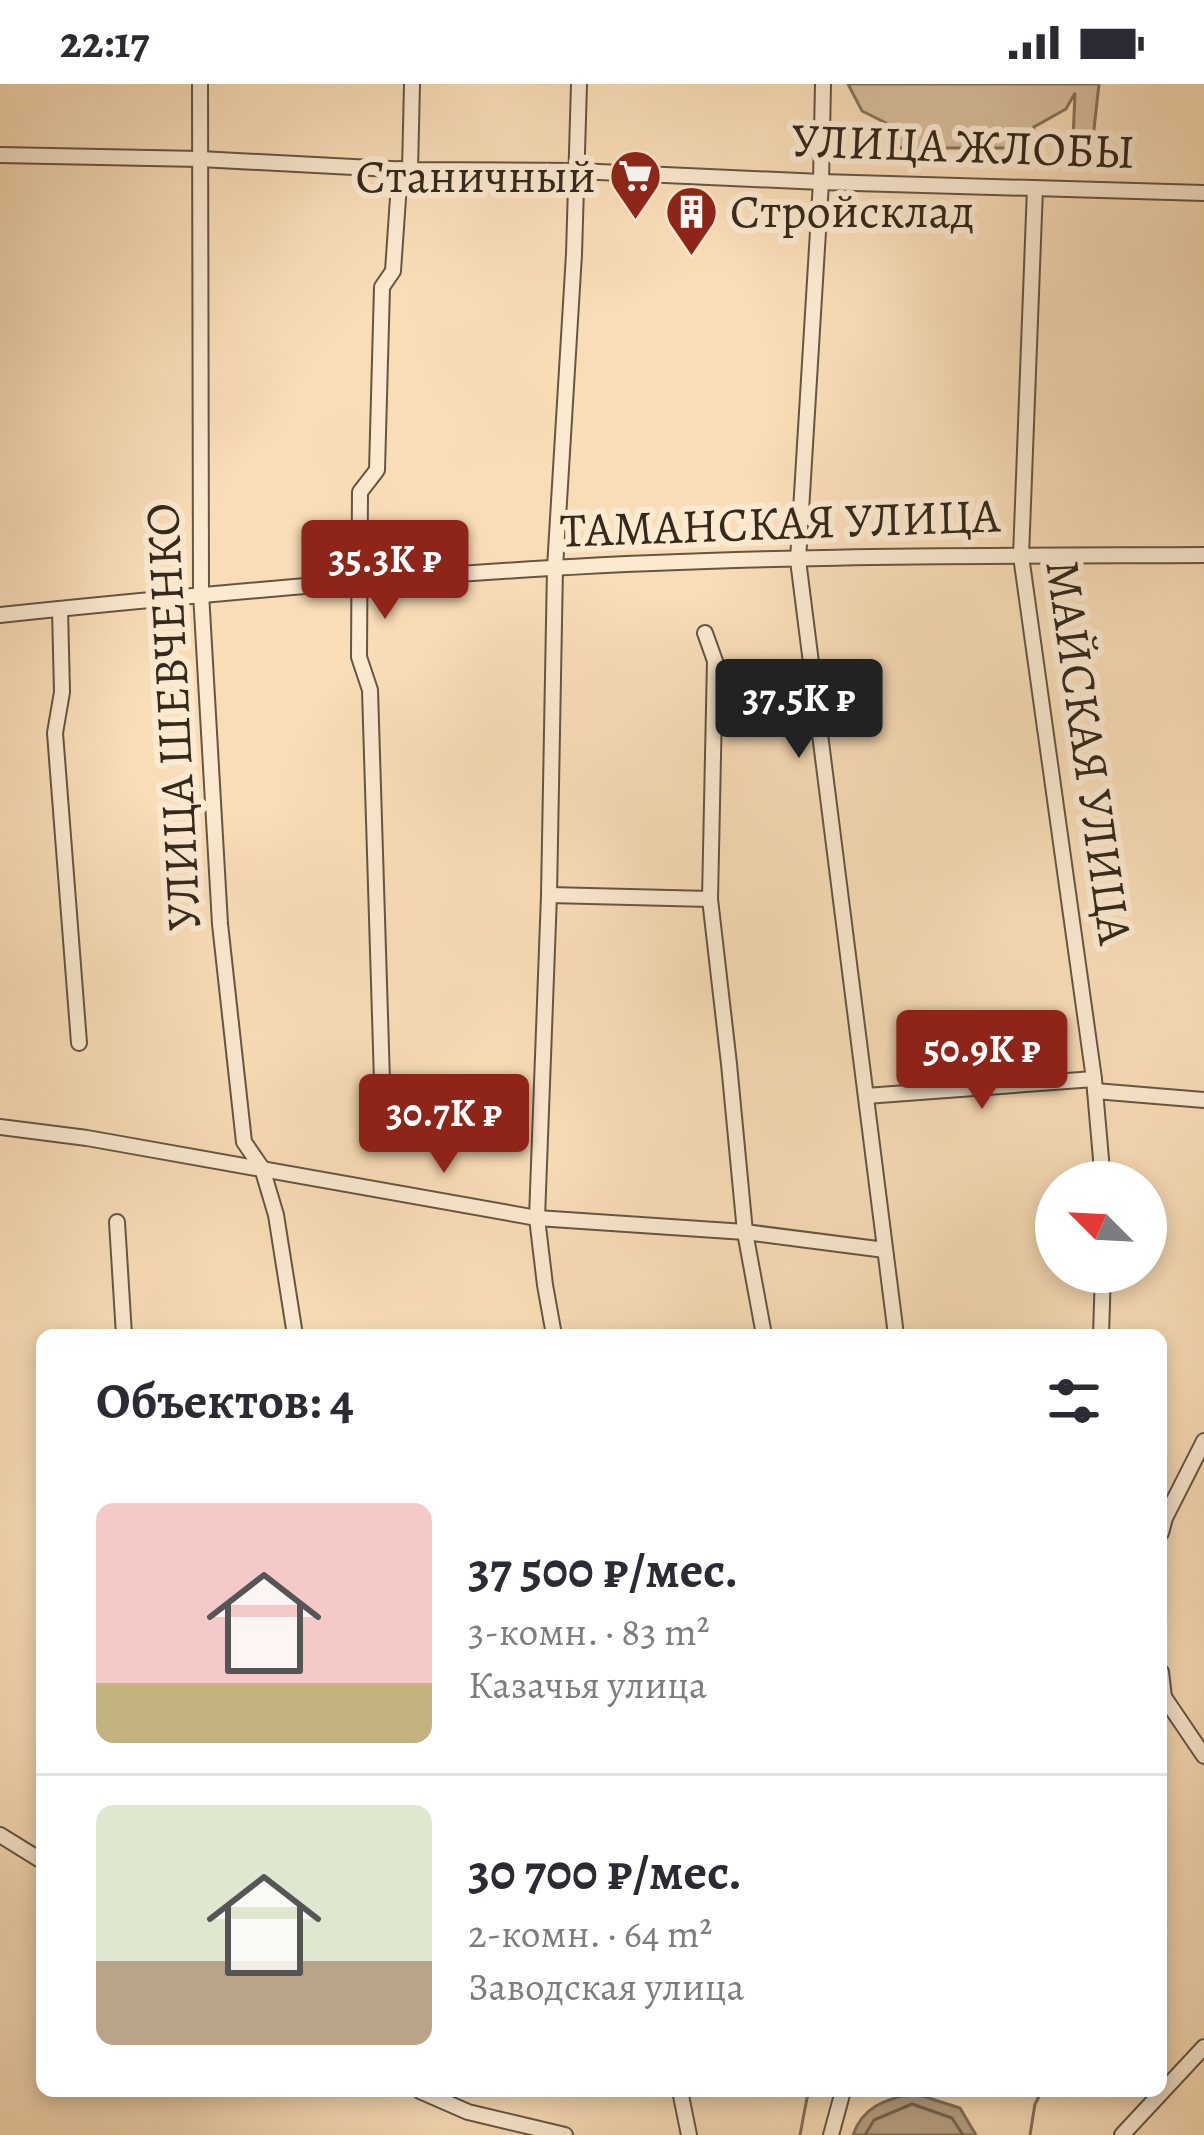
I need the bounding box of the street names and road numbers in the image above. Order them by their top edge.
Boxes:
street label: УЛИЦА ЖЛОБЫ [790,107,1136,185]
street label: ТАМАНСКАЯ УЛИЦА [559,482,1002,564]
street label: УЛИЦА ШЕВЧЕНКО [129,501,217,933]
street label: МАЙСКАЯ УЛИЦА [1029,556,1149,949]

